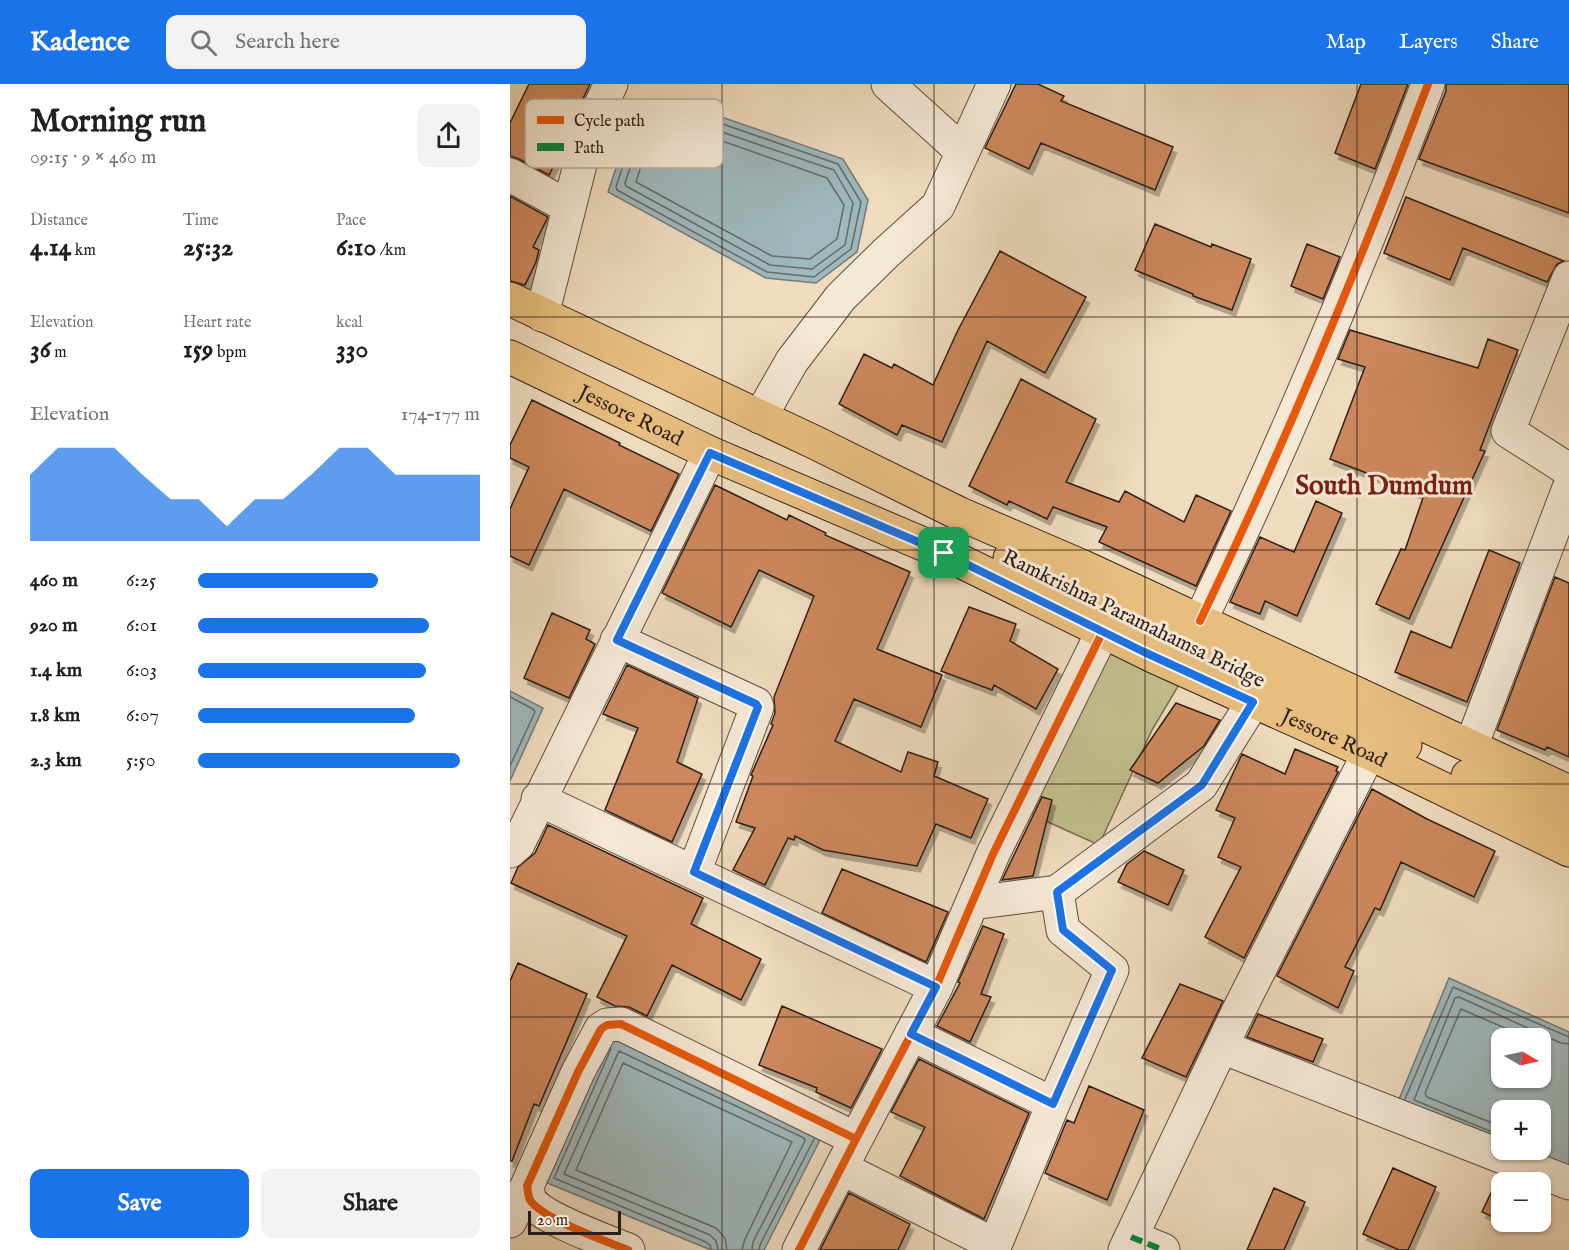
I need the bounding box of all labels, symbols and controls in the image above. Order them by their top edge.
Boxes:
search box [166,15,586,69]
text: Kadence [30,25,130,60]
icon: search [187,26,220,59]
text: Search here [235,28,340,56]
text: Map [1326,29,1366,56]
text: Layers [1399,29,1458,56]
text: Share [1491,29,1539,56]
legend [525,99,723,168]
text: Morning run [30,101,206,143]
button: share [417,104,480,167]
text: Cycle path [574,112,645,132]
text: Path [574,139,605,159]
text: 09:15 · 9 × 460 m [30,145,157,170]
text: Distance [30,211,88,231]
text: Time [183,211,219,231]
text: Pace [336,211,366,231]
text: 4.14 [30,231,71,264]
text: 25:32 [183,231,233,264]
text: 6:10 [336,231,376,264]
text: km [71,241,96,261]
text: /km [376,241,406,261]
text: Elevation [30,313,93,333]
text: Heart rate [183,313,251,333]
text: kcal [336,313,363,333]
text: 36 [30,333,51,366]
text: 159 [183,333,213,366]
text: 330 [336,333,368,366]
text: m [51,343,67,363]
text: bpm [213,343,247,363]
street label: Jessore Road [571,379,688,453]
text: Elevation [30,402,109,427]
text: 174–177 m [401,402,480,427]
district label: South Dumdum [1295,470,1473,504]
pin [918,527,969,578]
icon: arrive [927,536,960,569]
street label: Ramkrishna Paramahamsa Bridge [997,544,1270,695]
text: 460 m [30,568,78,593]
text: 6:25 [126,568,156,593]
text: 920 m [30,613,78,638]
text: 6:01 [126,613,157,638]
text: 1.4 km [30,658,82,683]
text: 6:03 [126,658,157,683]
street label: Jessore Road [1275,702,1392,775]
text: 1.8 km [30,703,80,728]
text: 6:07 [126,703,159,728]
text: 2.3 km [30,748,82,773]
text: 5:50 [126,748,156,773]
north arrow [1491,1028,1551,1088]
map controls [1491,1028,1551,1232]
button: + [1491,1100,1551,1160]
button: Save [30,1169,249,1238]
button: Share [261,1169,480,1238]
button: − [1491,1172,1551,1232]
scale bar [528,1208,621,1236]
text: 20 m [537,1211,568,1231]

